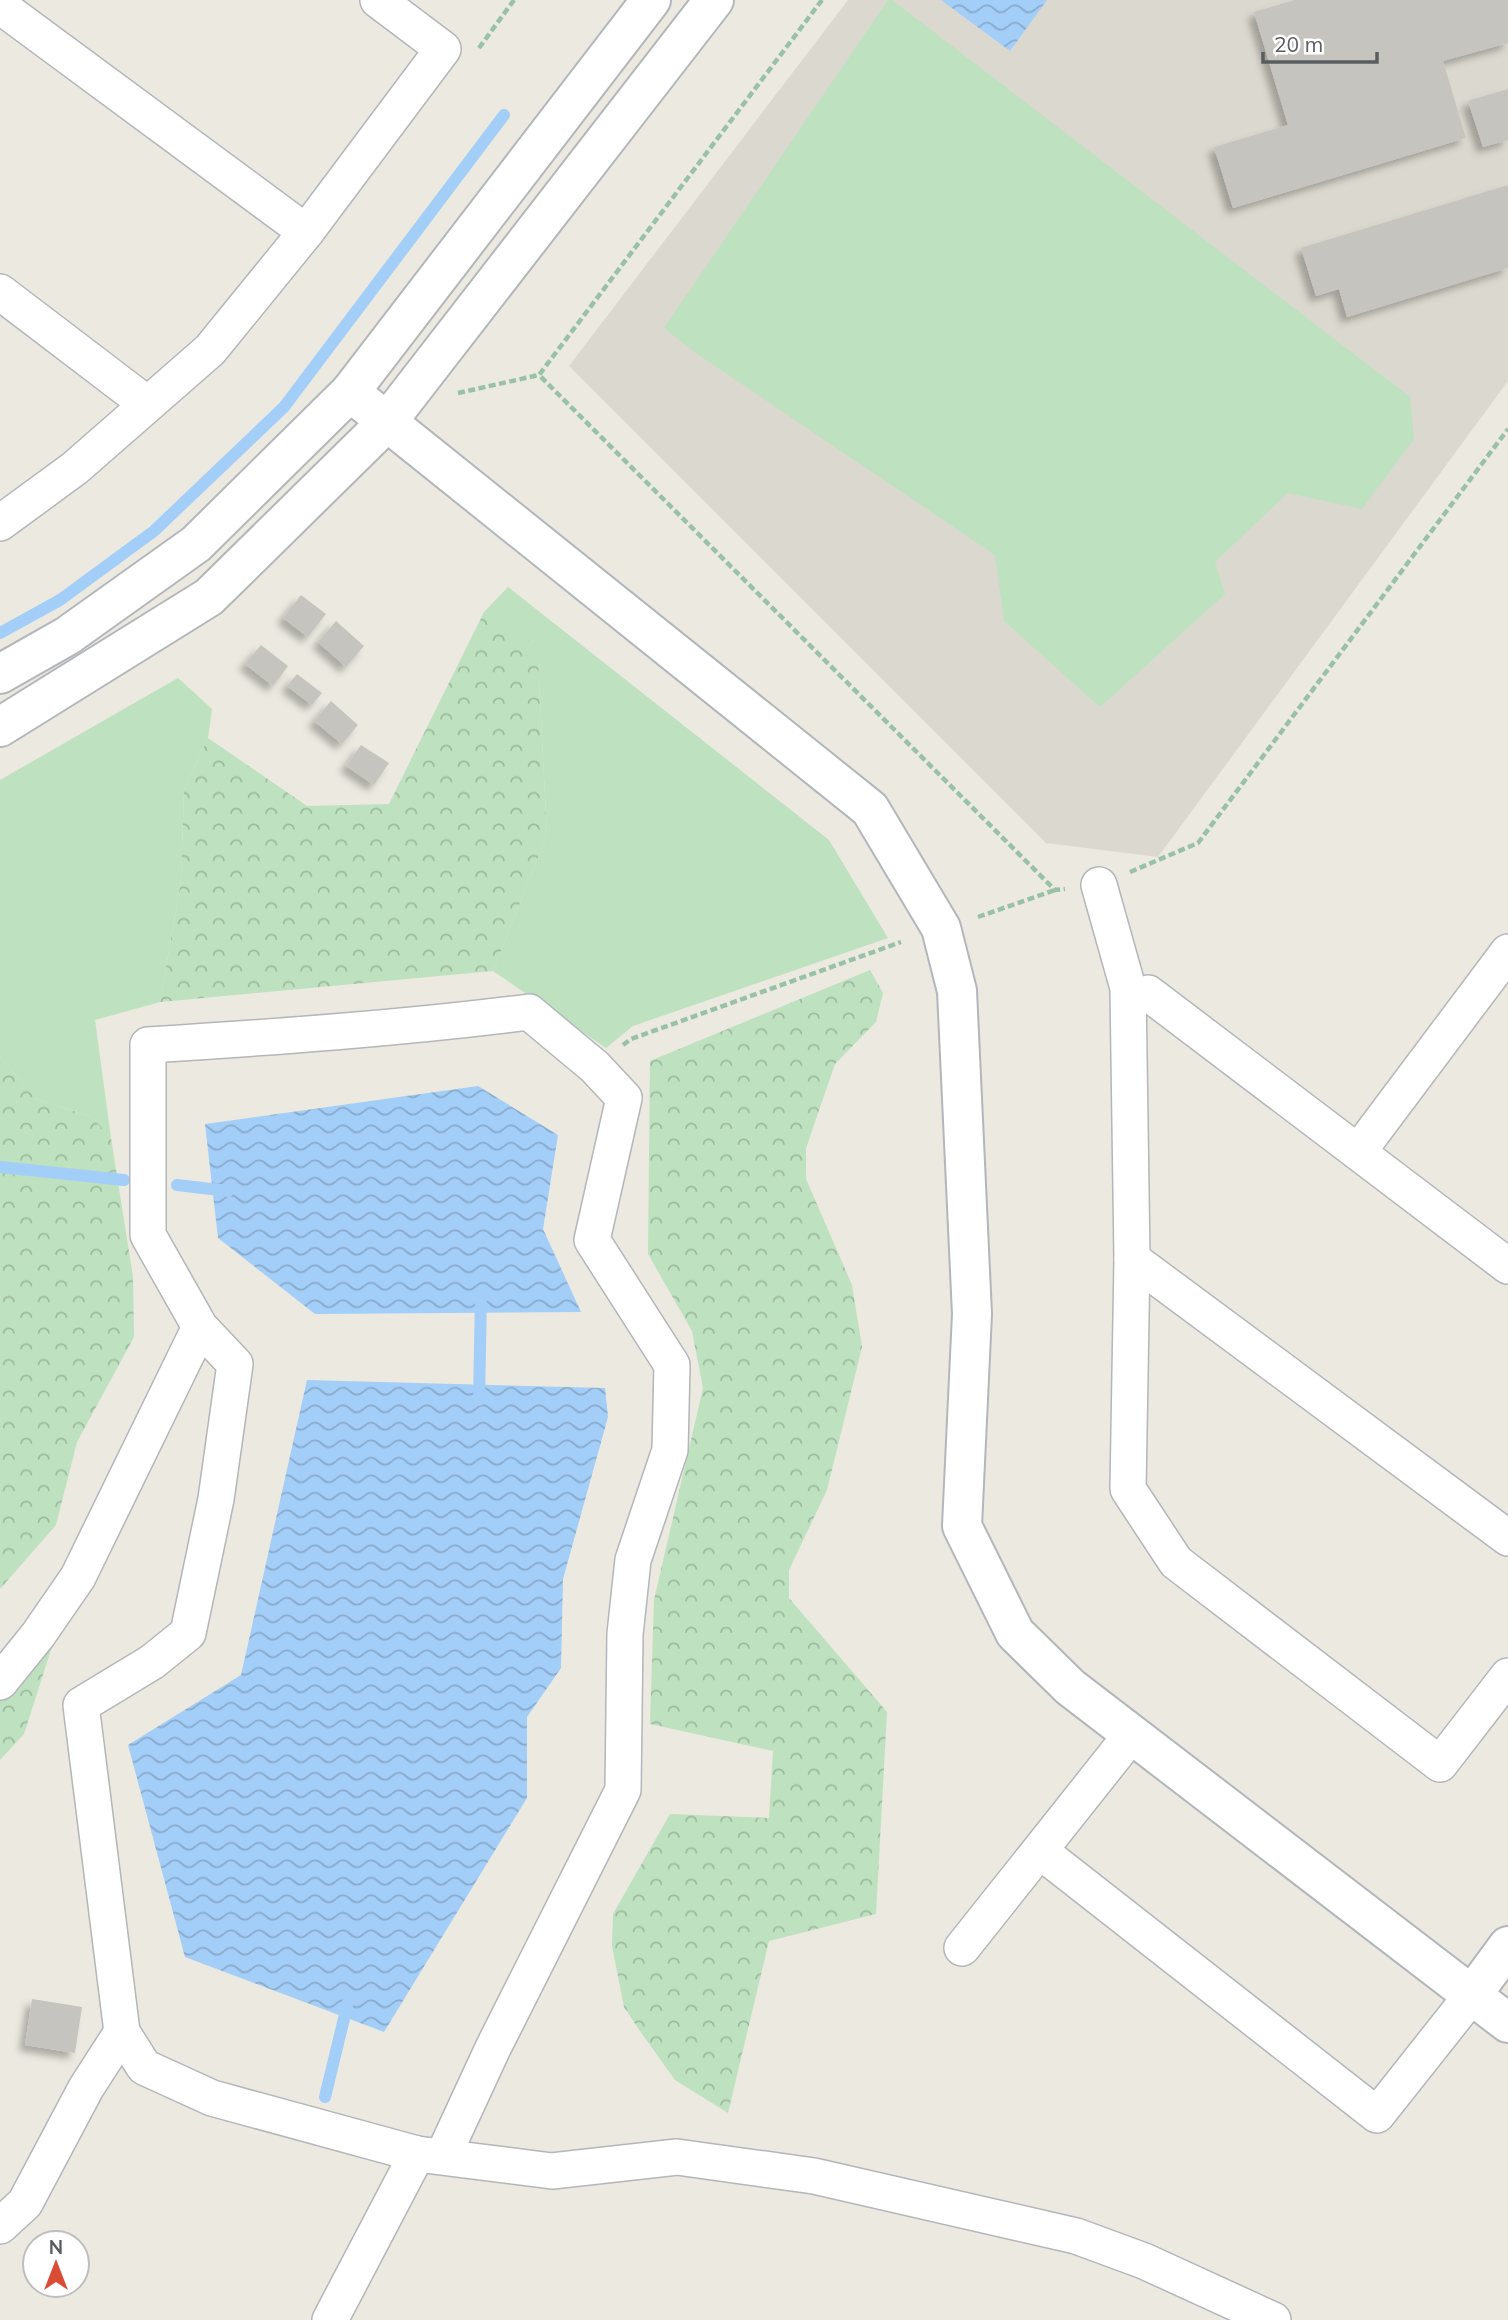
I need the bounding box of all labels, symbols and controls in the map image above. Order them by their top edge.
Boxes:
scale bar [1263,21,1377,65]
text: 20 m [1274,31,1323,57]
north arrow [21,2229,91,2299]
text: N [49,2235,63,2259]

